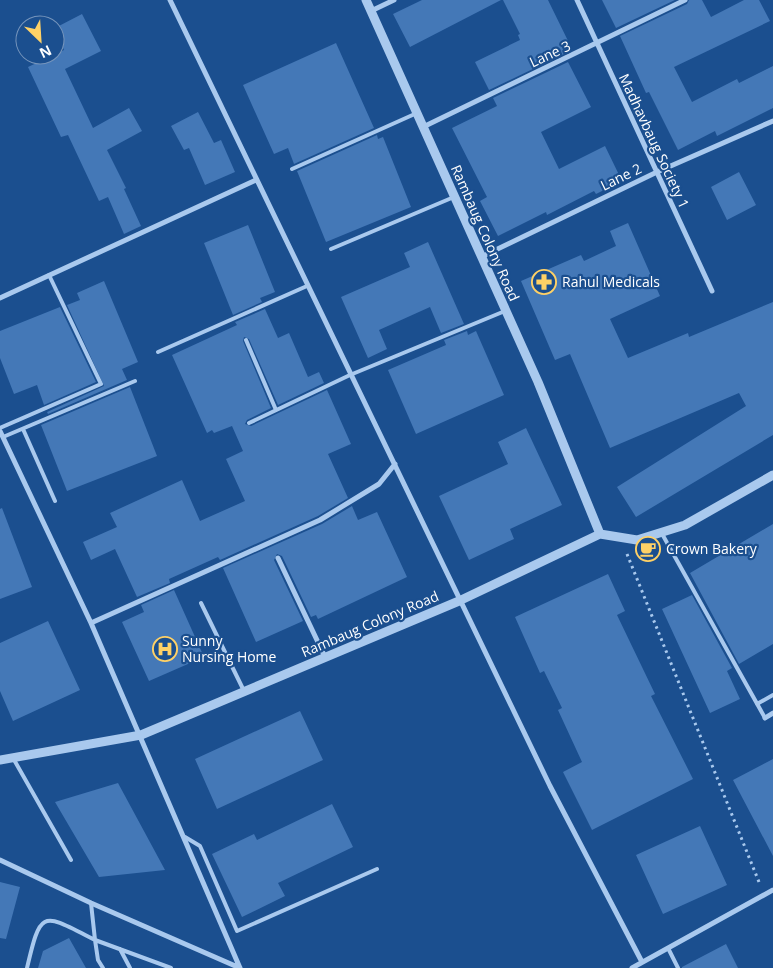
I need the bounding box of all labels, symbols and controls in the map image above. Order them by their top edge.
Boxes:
north arrow [15,15,65,65]
street label: Lane 3 [526,36,573,71]
text: N [37,41,55,63]
street label: Madhavbaug Society 1 [615,70,694,211]
street label: Lane 2 [597,159,644,195]
street label: Rambaug Colony Road [447,162,524,304]
pharmacy icon: Rahul Medicals [531,269,557,295]
place label: Rahul Medicals [562,272,660,291]
cafe icon: Crown Bakery [635,536,661,562]
place label: Crown Bakery [666,539,758,558]
street label: Rambaug Colony Road [298,586,441,661]
place label: Sunny Nursing Home [182,631,277,666]
hospital icon: Sunny Nursing Home [152,636,178,662]

